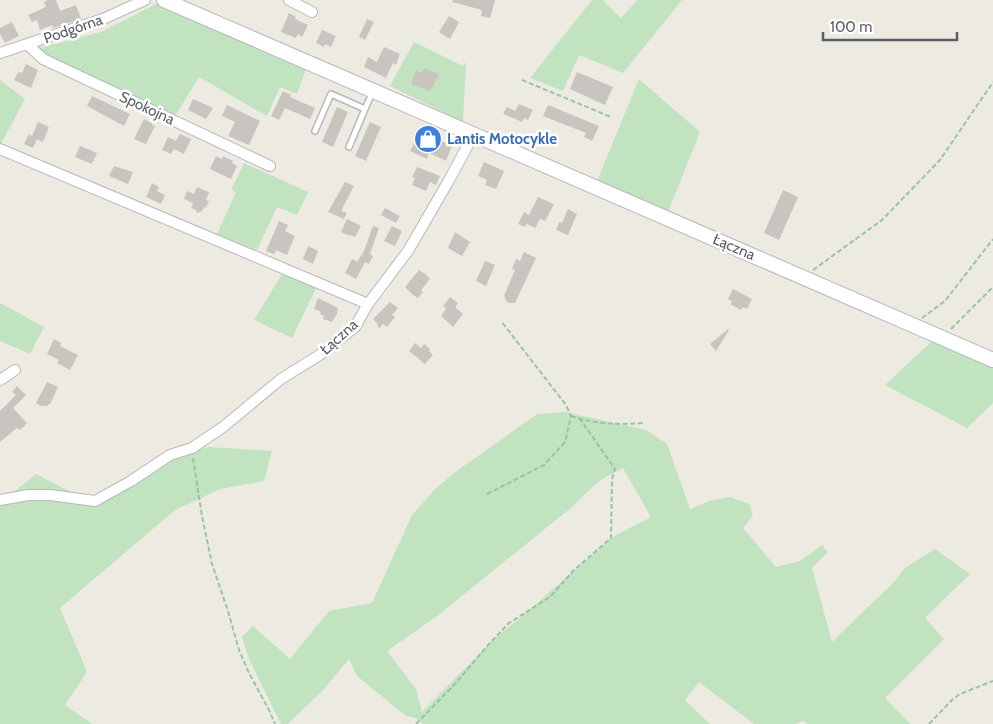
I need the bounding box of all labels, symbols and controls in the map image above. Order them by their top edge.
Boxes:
street label: Podgórna [41,10,106,47]
scale bar [823,10,957,42]
text: 100 m [830,18,872,36]
street label: Spokojna [117,87,178,129]
shop icon: Lantis Motocykle [413,124,443,154]
place label: Lantis Motocykle [447,130,557,148]
street label: Łączna [710,230,759,264]
street label: Łączna [317,315,362,358]

